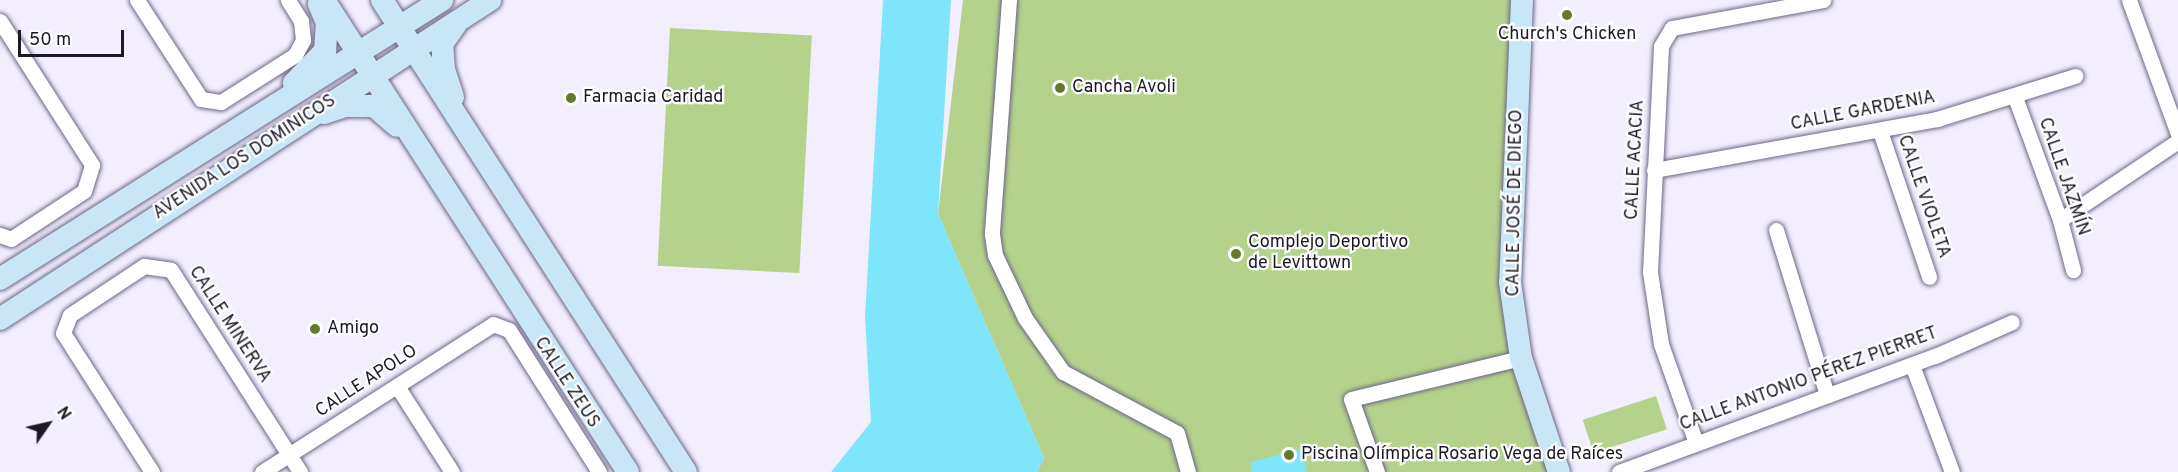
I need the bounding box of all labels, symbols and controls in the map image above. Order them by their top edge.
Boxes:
marker: Church's Chicken [1560,8,1574,22]
scale bar [21,18,128,56]
place label: Church's Chicken [1498,24,1636,46]
text: 50 m [29,29,71,52]
place label: Cancha Avoli [1072,77,1176,99]
marker: Cancha Avoli [1053,81,1067,95]
place label: Farmacia Caridad [583,87,723,109]
street label: CALLE GARDENIA [1789,87,1937,137]
street label: AVENIDA LOS DOMINICOS [149,91,341,225]
marker: Farmacia Caridad [564,91,578,105]
street label: CALLE ACACIA [1622,99,1650,221]
street label: CALLE JOSÉ DE DIEGO [1504,109,1528,297]
street label: CALLE JAZMÍN [2033,115,2093,239]
street label: CALLE VIOLETA [1892,132,1954,262]
place label: Complejo Deportivo de Levittown [1248,233,1408,276]
marker: Complejo Deportivo de Levittown [1229,247,1243,261]
street label: CALLE MINERVA [183,263,275,387]
place label: Amigo [327,318,379,340]
marker: Amigo [308,322,322,336]
street label: CALLE ANTONIO PÉREZ PIERRET [1677,323,1941,437]
street label: CALLE ZEUS [529,334,603,432]
street label: CALLE APOLO [312,341,422,423]
north arrow [18,394,78,454]
text: N [51,404,74,424]
place label: Piscina Olímpica Rosario Vega de Raíces [1301,444,1624,466]
marker: Piscina Olímpica Rosario Vega de Raíces [1282,448,1296,462]

